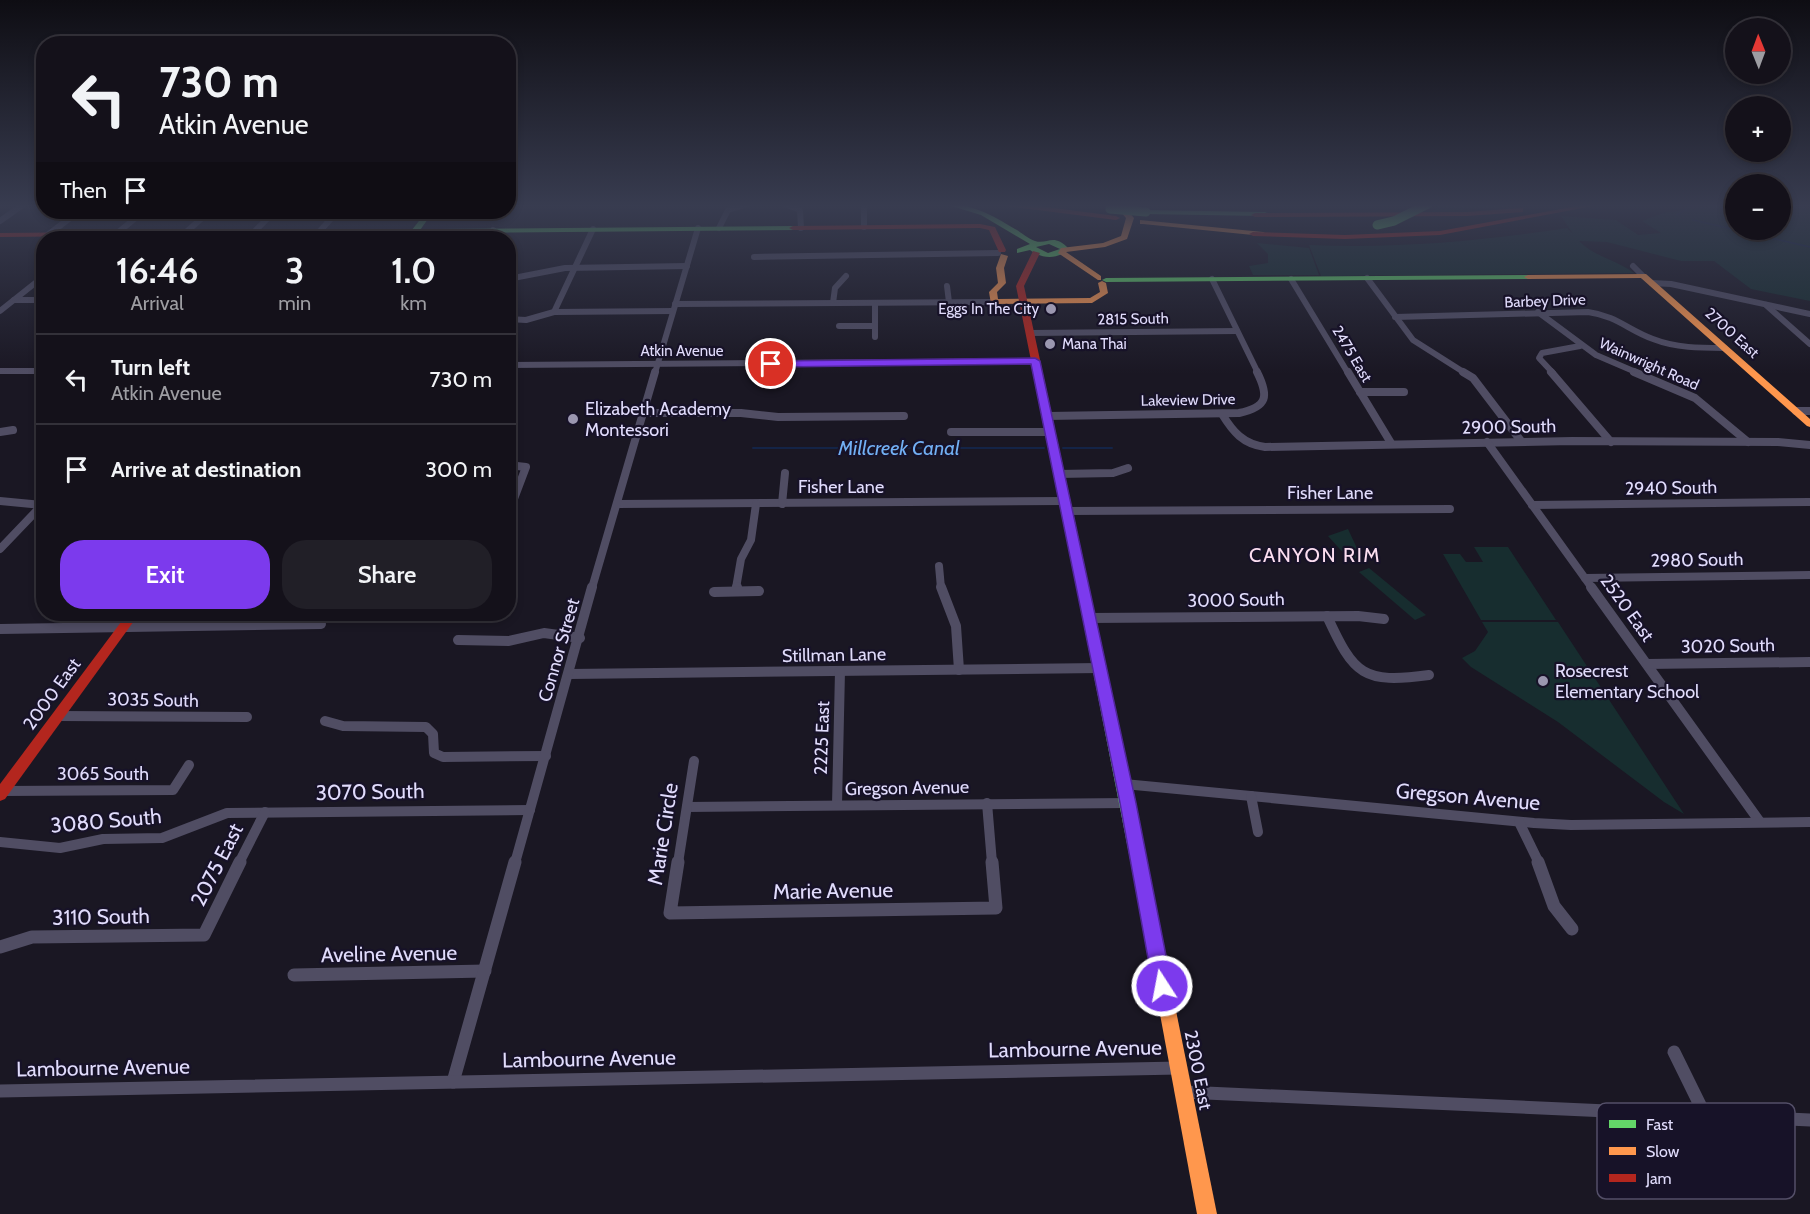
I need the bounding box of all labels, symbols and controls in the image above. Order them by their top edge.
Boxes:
north arrow [1725,18,1791,84]
map controls [1725,18,1791,240]
text: 730 m [159,56,279,108]
icon: left [60,60,138,138]
button: + [1725,96,1791,162]
text: Atkin Avenue [159,108,309,141]
icon: arrive [119,174,152,207]
button: − [1725,174,1791,240]
text: Then [60,177,107,204]
text: 16:46 [116,248,199,292]
text: 3 [285,248,304,292]
text: 1.0 [391,248,436,292]
text: Arrival [131,291,184,315]
text: min [278,291,311,315]
text: km [400,291,427,315]
street label: Barbey Drive [1504,291,1586,311]
place label: Eggs In The City [938,300,1039,318]
marker: Eggs In The City [1044,302,1058,316]
street label: 2700 East [1701,304,1763,362]
street label: 2815 South [1097,309,1169,329]
street label: 2475 East [1328,323,1376,385]
street label: Wainwright Road [1596,334,1702,394]
place label: Mana Thai [1062,335,1127,353]
marker: Mana Thai [1043,337,1057,351]
pin [745,338,796,389]
street label: Atkin Avenue [640,342,724,360]
icon: arrive [754,347,787,380]
text: Turn left [111,354,190,381]
icon: left [60,363,93,396]
text: 730 m [429,366,492,393]
text: Atkin Avenue [111,381,222,405]
street label: Lakeview Drive [1140,390,1236,410]
place label: Elizabeth Academy Montessori [585,398,731,441]
marker: Elizabeth Academy Montessori [566,412,580,426]
street label: 2900 South [1462,415,1556,439]
water label: Millcreek Canal [837,436,960,460]
icon: arrive [60,453,93,486]
text: Arrive at destination [111,456,301,483]
text: 300 m [425,456,492,483]
street label: Fisher Lane [798,476,884,498]
street label: 2940 South [1625,476,1717,500]
street label: Fisher Lane [1287,482,1373,504]
button: Exit [60,540,270,609]
button: Share [282,540,492,609]
district label: CANYON RIM [1249,543,1381,567]
street label: 2980 South [1650,548,1744,572]
street label: 2520 East [1595,570,1659,646]
street label: 3000 South [1187,588,1285,612]
street label: Connor Street [534,596,584,704]
street label: 3020 South [1681,634,1775,658]
street label: Stillman Lane [782,643,886,667]
street label: 2000 East [19,654,85,734]
place label: Rosecrest Elementary School [1555,660,1700,703]
marker: Rosecrest Elementary School [1536,674,1550,688]
street label: 3035 South [107,688,199,712]
street label: 2225 East [810,701,834,775]
street label: 3065 South [57,763,149,785]
street label: Gregson Avenue [845,776,969,800]
street label: 3070 South [315,778,425,805]
street label: Gregson Avenue [1395,778,1542,815]
street label: Marie Circle [642,781,683,887]
street label: 3080 South [49,803,163,838]
street label: 2075 East [185,819,248,910]
street label: Marie Avenue [773,877,894,904]
street label: 3110 South [52,903,150,930]
street label: Aveline Avenue [321,940,458,967]
position arrow [1130,954,1194,1018]
street label: 2300 East [1180,1028,1216,1112]
street label: Lambourne Avenue [988,1034,1162,1063]
street label: Lambourne Avenue [502,1044,676,1073]
street label: Lambourne Avenue [16,1053,190,1082]
legend [1597,1103,1795,1199]
text: Fast [1646,1115,1674,1134]
text: Slow [1646,1142,1680,1161]
text: Jam [1645,1169,1672,1188]

